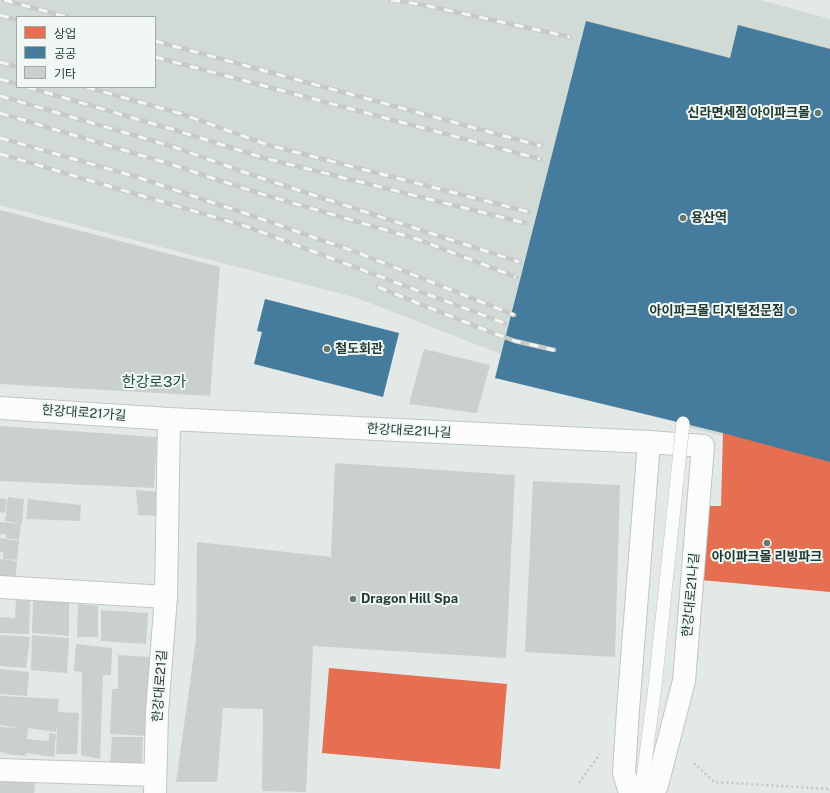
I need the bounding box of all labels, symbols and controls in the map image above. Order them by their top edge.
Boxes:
legend [16,16,156,88]
text: 상업 [54,27,76,41]
text: 공공 [54,47,76,61]
text: 기타 [54,67,76,81]
place label: 신라면세점 아이파크몰 [687,105,810,121]
marker: 신라면세점 아이파크몰 [813,108,823,118]
place label: 용산역 [691,210,727,226]
marker: 용산역 [678,213,688,223]
place label: 아이파크몰 디지털전문점 [650,303,784,319]
marker: 아이파크몰 디지털전문점 [787,306,797,316]
place label: 철도회관 [335,341,383,357]
marker: 철도회관 [322,344,332,354]
district label: 한강로3가 [122,373,186,391]
street label: 한강대로21가길 [41,402,127,424]
street label: 한강대로21나길 [366,421,452,441]
marker: 아이파크몰 리빙파크 [762,538,772,548]
place label: 아이파크몰 리빙파크 [712,549,822,565]
street label: 한강대로21나길 [680,552,702,638]
place label: Dragon Hill Spa [361,591,458,607]
marker: Dragon Hill Spa [348,594,358,604]
street label: 한강대로21길 [150,649,170,723]

